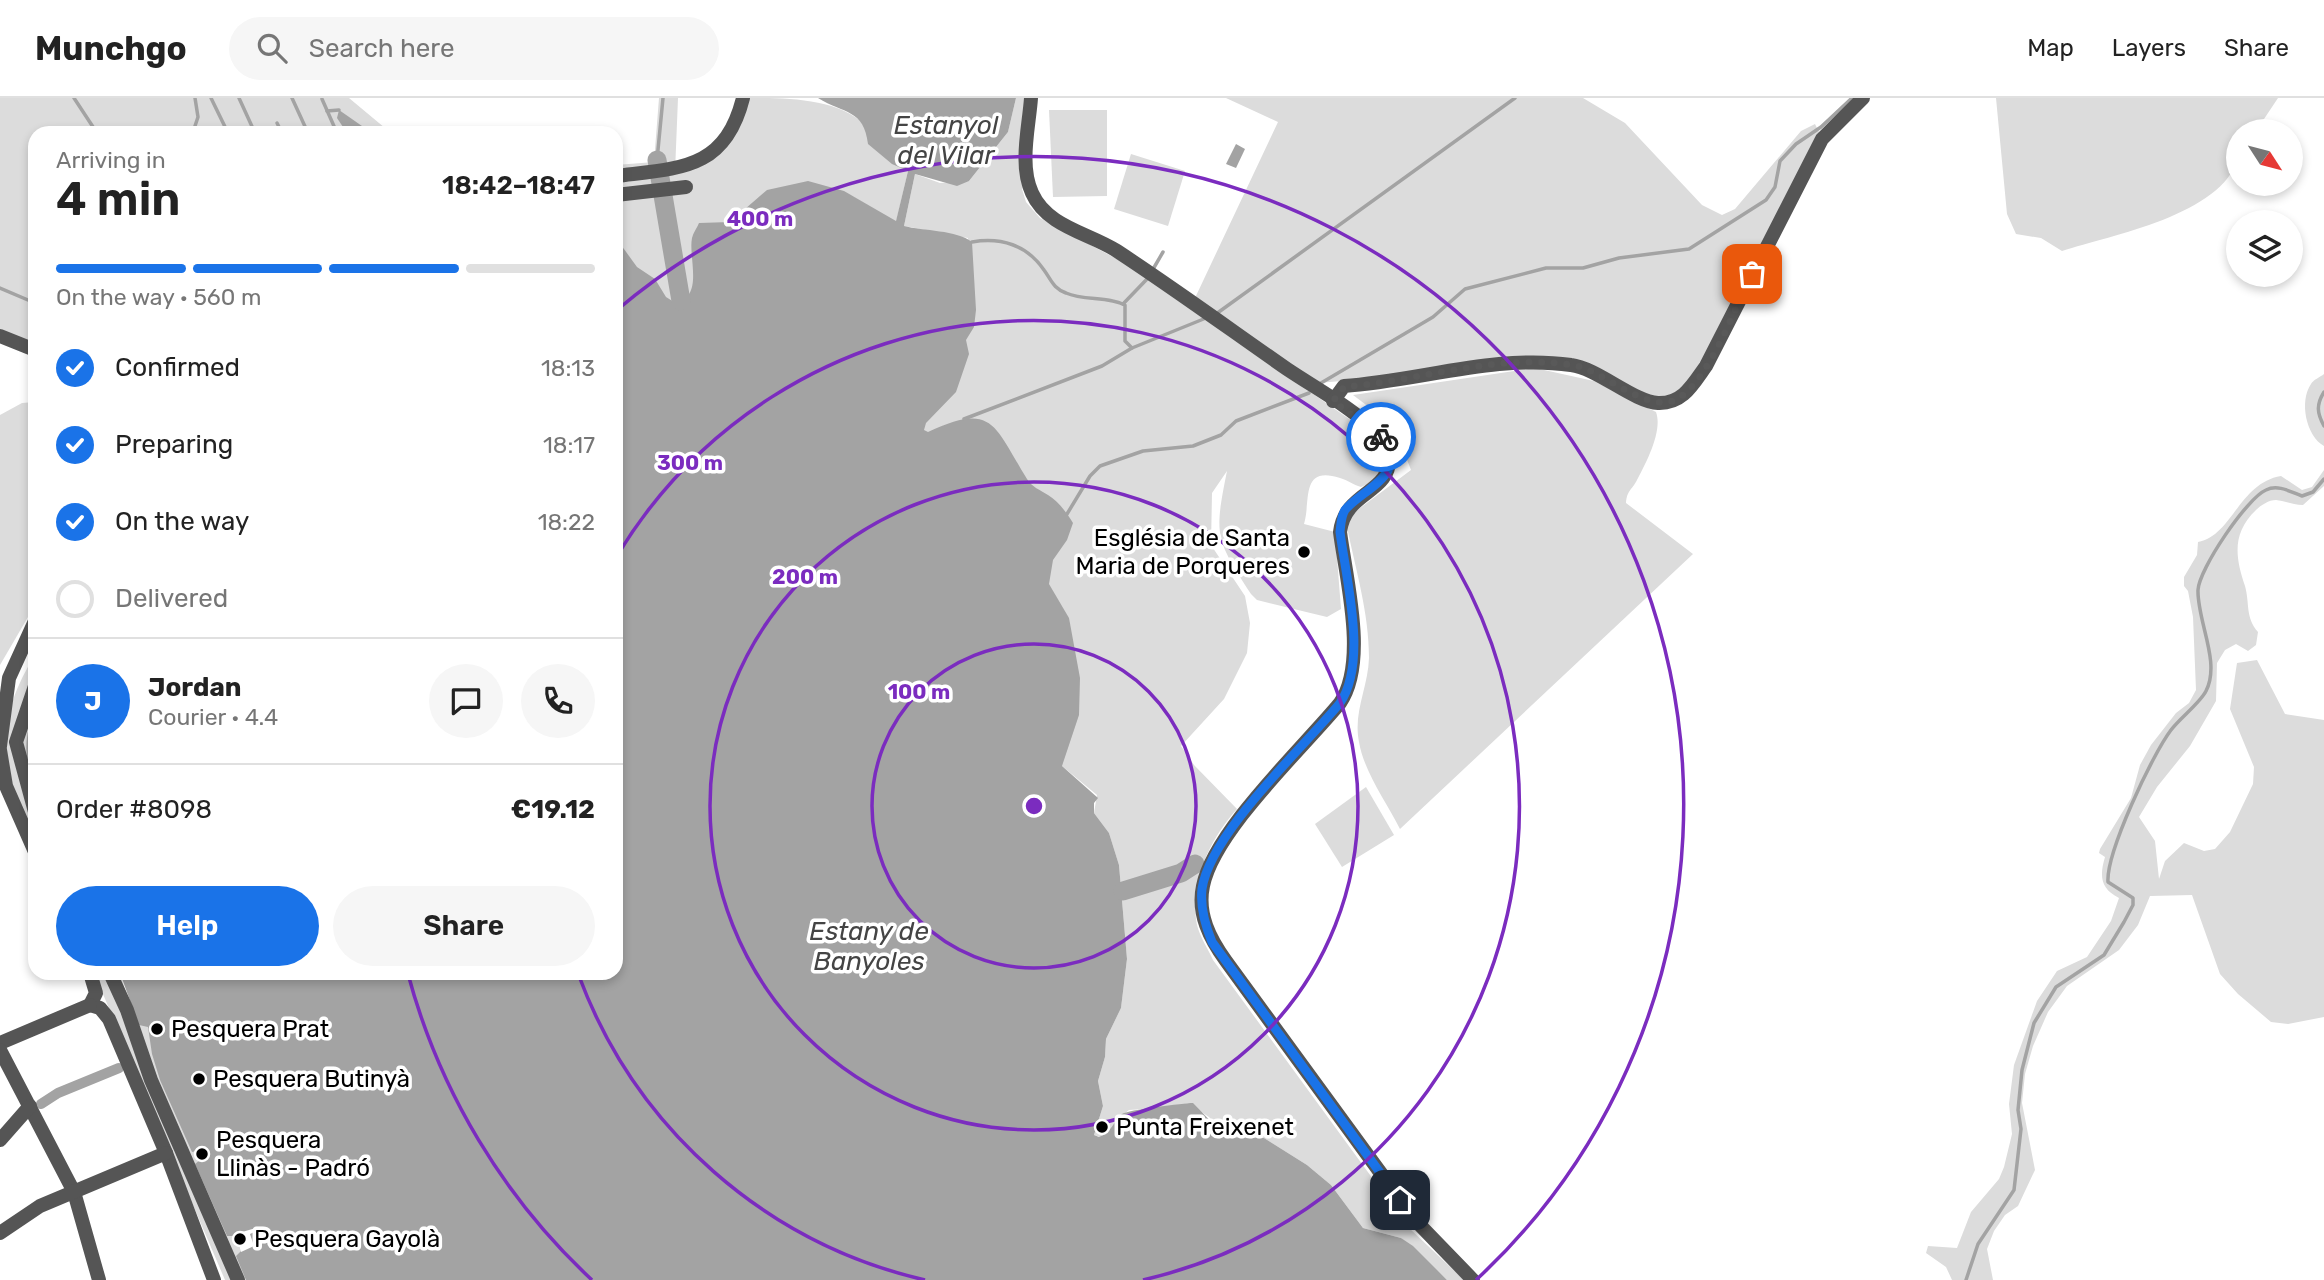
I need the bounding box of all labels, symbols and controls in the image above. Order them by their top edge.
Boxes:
search box [229,17,719,80]
text: Munchgo [35,29,187,68]
icon: search [253,29,291,67]
text: Search here [309,33,455,64]
text: Map [2027,34,2074,62]
text: Layers [2112,34,2186,62]
text: Share [2224,34,2289,62]
water label: Estanyol del Vilar [894,110,999,171]
north arrow [2226,119,2303,196]
map controls [2226,119,2303,287]
text: Arriving in [56,146,166,174]
text: 18:42–18:47 [442,170,595,201]
text: 4 min [56,172,180,227]
text: 400 m [727,206,793,231]
button: layers [2226,210,2303,287]
pin [1722,244,1782,304]
icon: bag [1733,255,1771,293]
text: On the way · 560 m [56,283,261,311]
icon: check [56,349,94,387]
text: Confirmed [115,352,240,383]
text: 18:13 [541,354,595,382]
courier [1346,402,1416,472]
icon: bike [1362,418,1400,456]
icon: check [56,426,94,464]
text: Preparing [115,429,233,460]
text: 18:17 [543,431,595,459]
text: 300 m [657,450,723,475]
icon: check [56,503,94,541]
text: On the way [115,506,249,537]
text: 18:22 [538,508,595,536]
place label: Església de Santa Maria de Porqueres [1075,524,1290,580]
marker: Església de Santa Maria de Porqueres [1296,544,1312,560]
text: 200 m [772,564,838,589]
text: Delivered [115,583,228,614]
button: chat [429,664,503,738]
button: phone [521,664,595,738]
text: Jordan [148,672,241,703]
text: 100 m [888,679,950,704]
text: J [84,686,102,717]
text: Courier · 4.4 [148,703,278,731]
text: Order #8098 [56,794,212,825]
text: €19.12 [511,794,595,825]
centre of rings [1022,794,1046,818]
button: Help [56,886,319,966]
button: Share [333,886,595,966]
water label: Estany de Banyoles [809,916,929,977]
place label: Pesquera Prat [171,1015,329,1043]
marker: Pesquera Prat [149,1021,165,1037]
place label: Pesquera Butinyà [213,1065,410,1093]
marker: Pesquera Butinyà [191,1071,207,1087]
place label: Punta Freixenet [1116,1113,1294,1141]
marker: Punta Freixenet [1094,1119,1110,1135]
place label: Pesquera Llinàs - Padró [216,1126,370,1182]
marker: Pesquera Llinàs - Padró [194,1146,210,1162]
pin [1370,1170,1430,1230]
icon: home [1381,1181,1419,1219]
place label: Pesquera Gayolà [254,1225,440,1253]
marker: Pesquera Gayolà [232,1231,248,1247]

